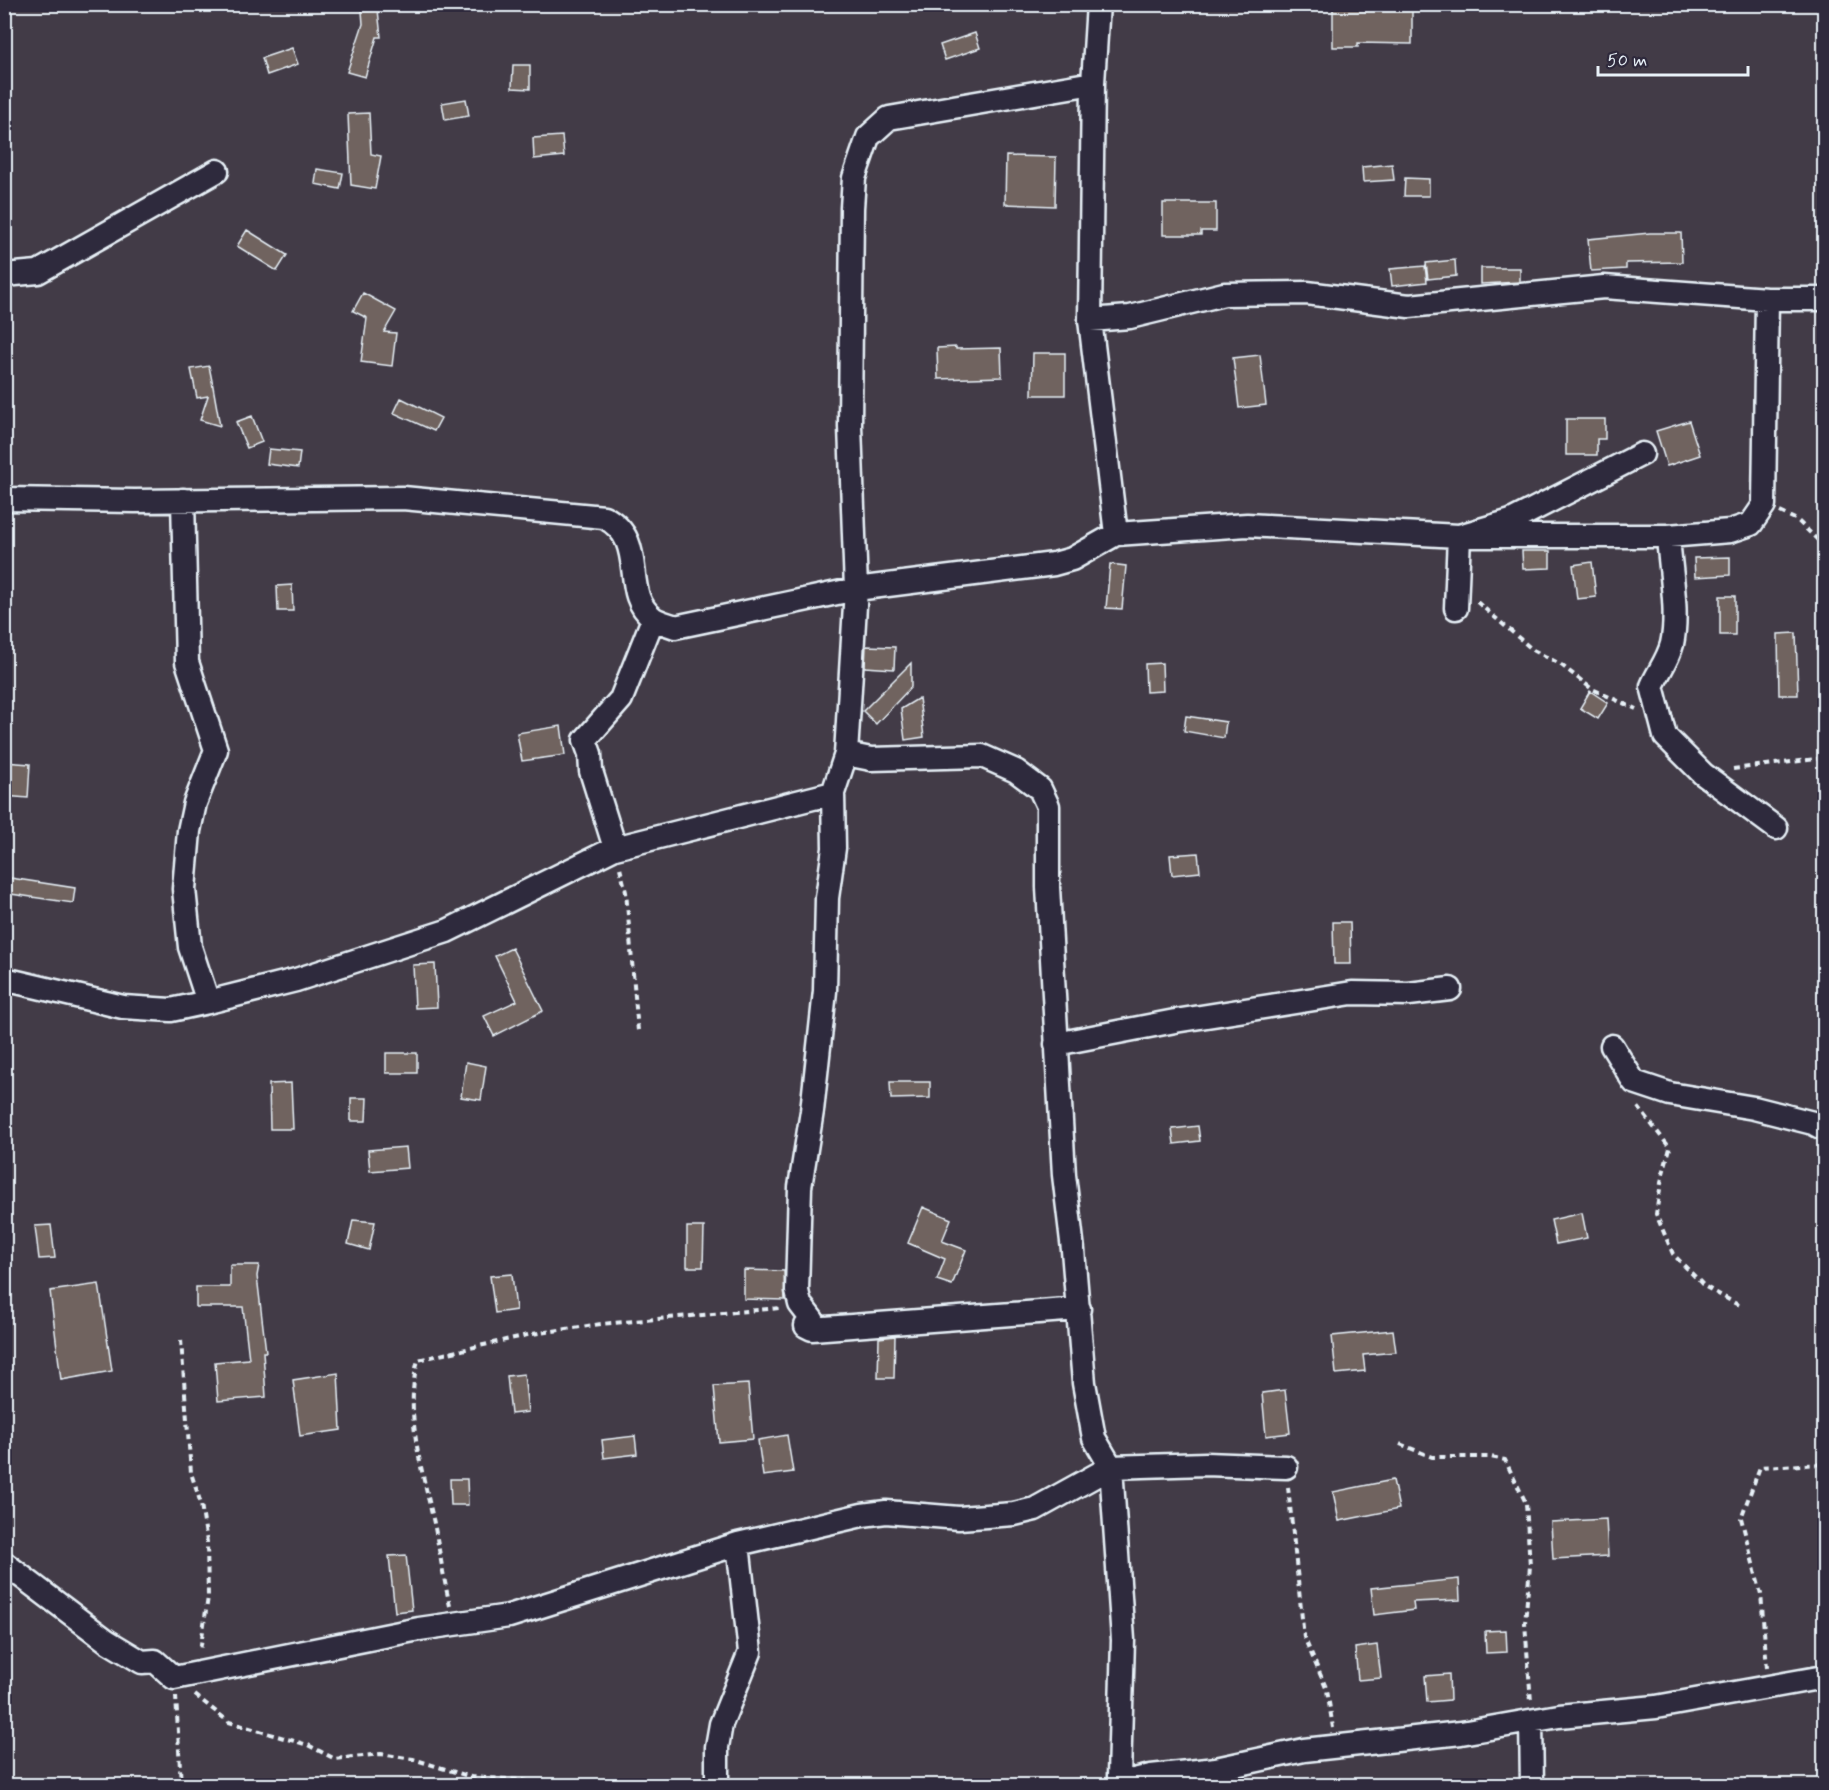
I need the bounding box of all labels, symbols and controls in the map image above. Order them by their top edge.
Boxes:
scale bar [1598,39,1748,77]
text: 50 m [1607,49,1647,73]

